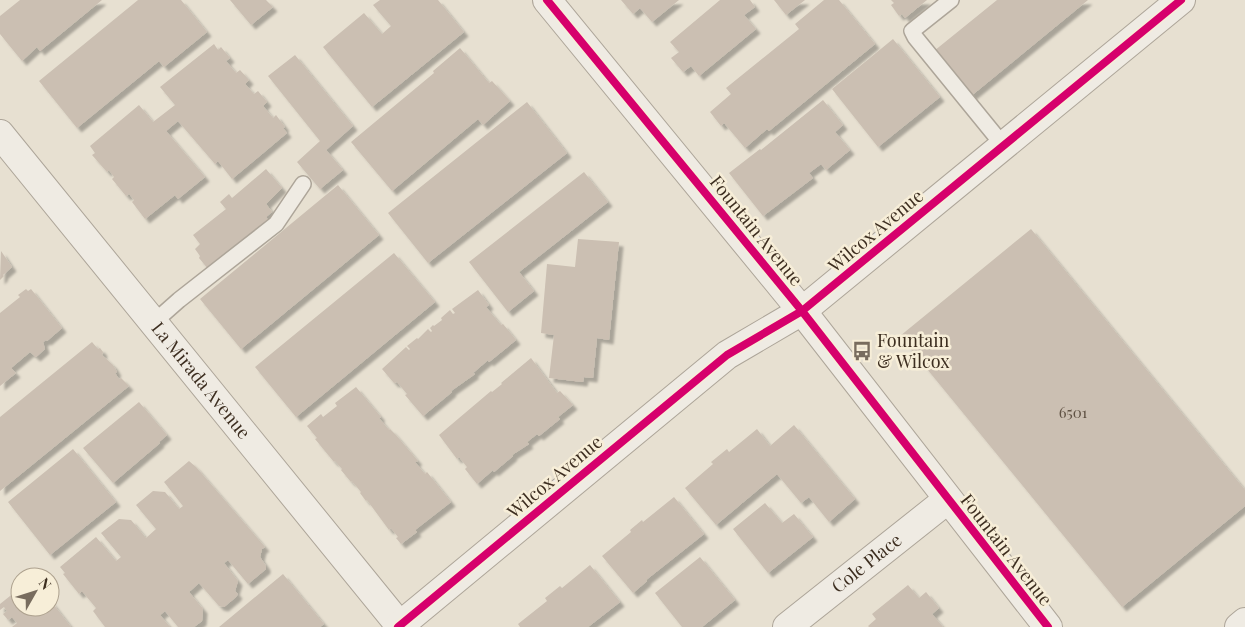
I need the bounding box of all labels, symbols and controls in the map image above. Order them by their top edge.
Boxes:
street label: Fountain Avenue [705,170,809,291]
street label: Wilcox Avenue [822,183,928,278]
street label: La Mirada Avenue [147,317,256,444]
place label: Fountain & Wilcox [877,328,950,373]
bus stop icon: Fountain & Wilcox [851,340,873,362]
house number: 6501 [1059,402,1088,422]
street label: Wilcox Avenue [501,429,607,524]
street label: Fountain Avenue [956,489,1058,610]
street label: Cole Place [826,528,906,598]
north arrow [10,567,60,617]
text: N [35,574,56,593]

